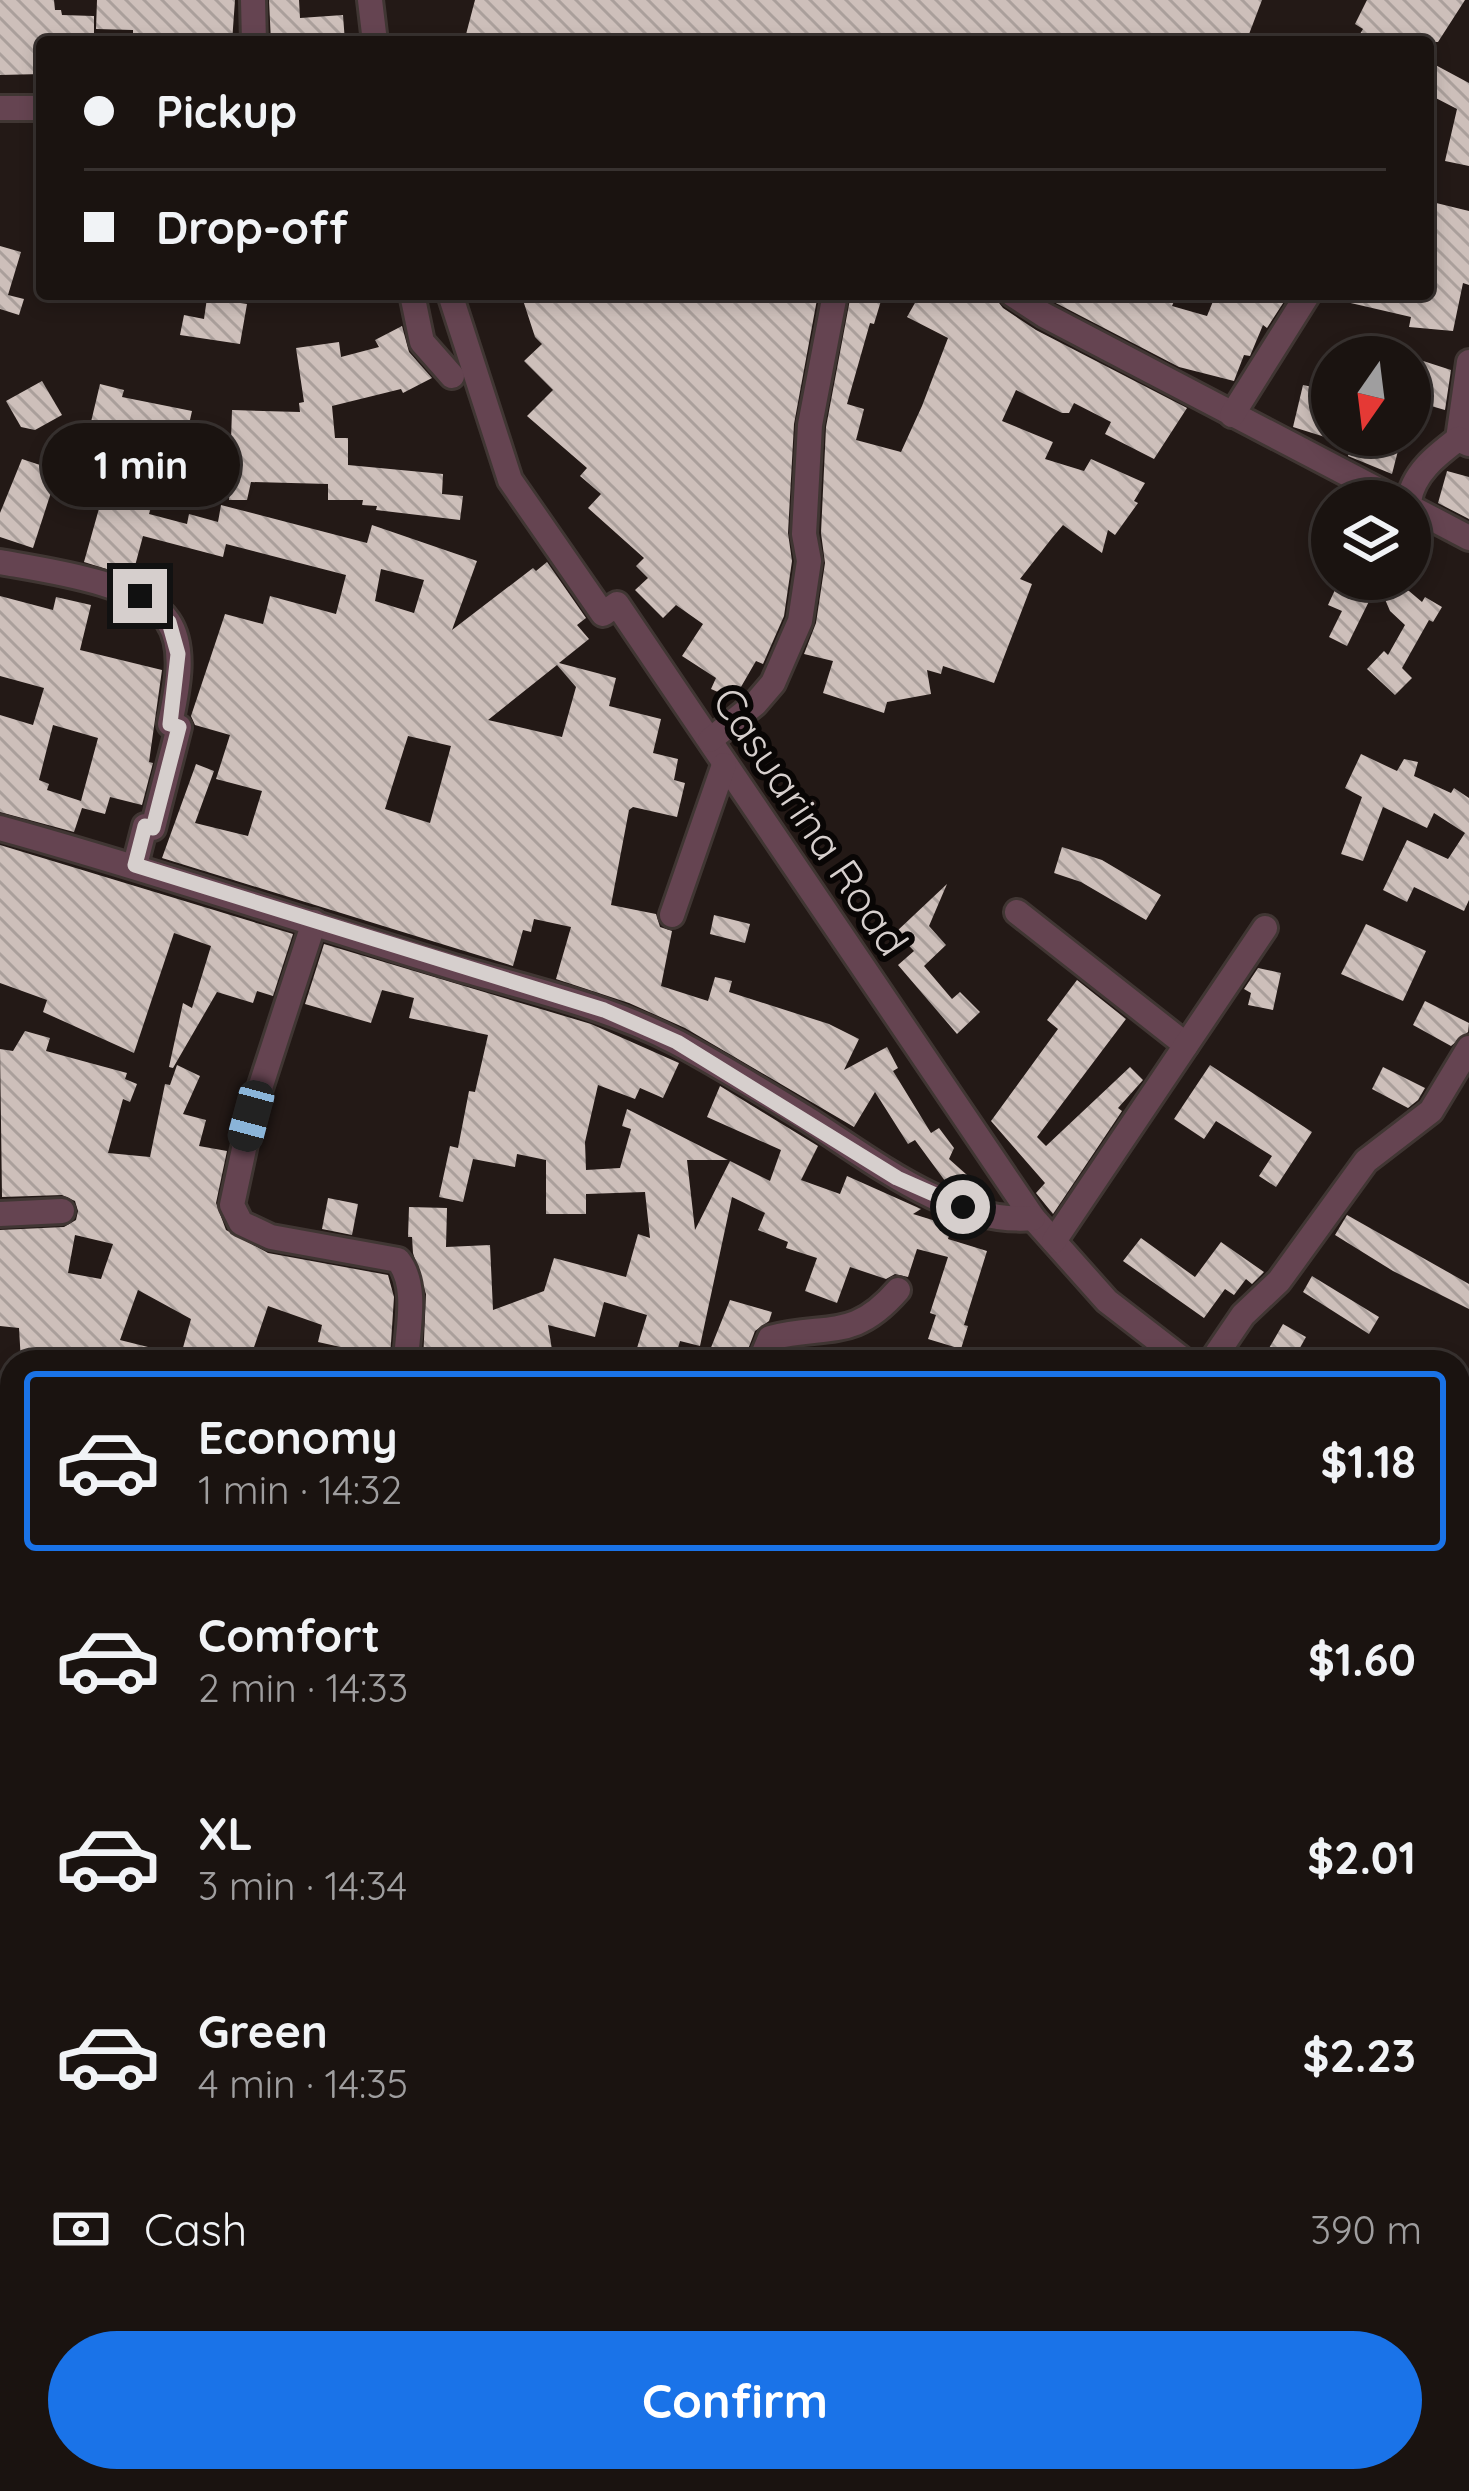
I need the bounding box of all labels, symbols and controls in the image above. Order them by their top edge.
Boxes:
text: Pickup [156,83,297,139]
text: Drop-off [156,199,348,255]
north arrow [1311,336,1431,456]
map controls [1311,336,1431,600]
callout: 1 min [41,422,239,506]
text: 1 min [94,440,188,489]
button: layers [1311,480,1431,600]
route end [113,569,167,623]
street label: Casuarina Road [702,677,920,965]
car [224,1077,278,1155]
route start [936,1180,990,1234]
icon: car [54,1407,162,1515]
text: Economy [198,1409,398,1465]
text: $1.18 [1321,1433,1416,1489]
text: 1 min · 14:32 [198,1465,402,1514]
icon: car [54,1605,162,1713]
text: Comfort [198,1607,380,1663]
text: $1.60 [1308,1631,1416,1687]
text: 2 min · 14:33 [198,1663,408,1712]
icon: car [54,1803,162,1911]
text: XL [198,1805,253,1861]
text: $2.01 [1307,1829,1416,1885]
text: 3 min · 14:34 [198,1861,407,1910]
icon: car [54,2001,162,2109]
text: Green [198,2003,328,2059]
text: $2.23 [1303,2027,1416,2083]
text: 4 min · 14:35 [198,2059,408,2108]
icon: cash [48,2196,114,2262]
text: Cash [144,2201,247,2257]
text: 390 m [1310,2205,1422,2254]
button: Confirm [48,2331,1422,2469]

